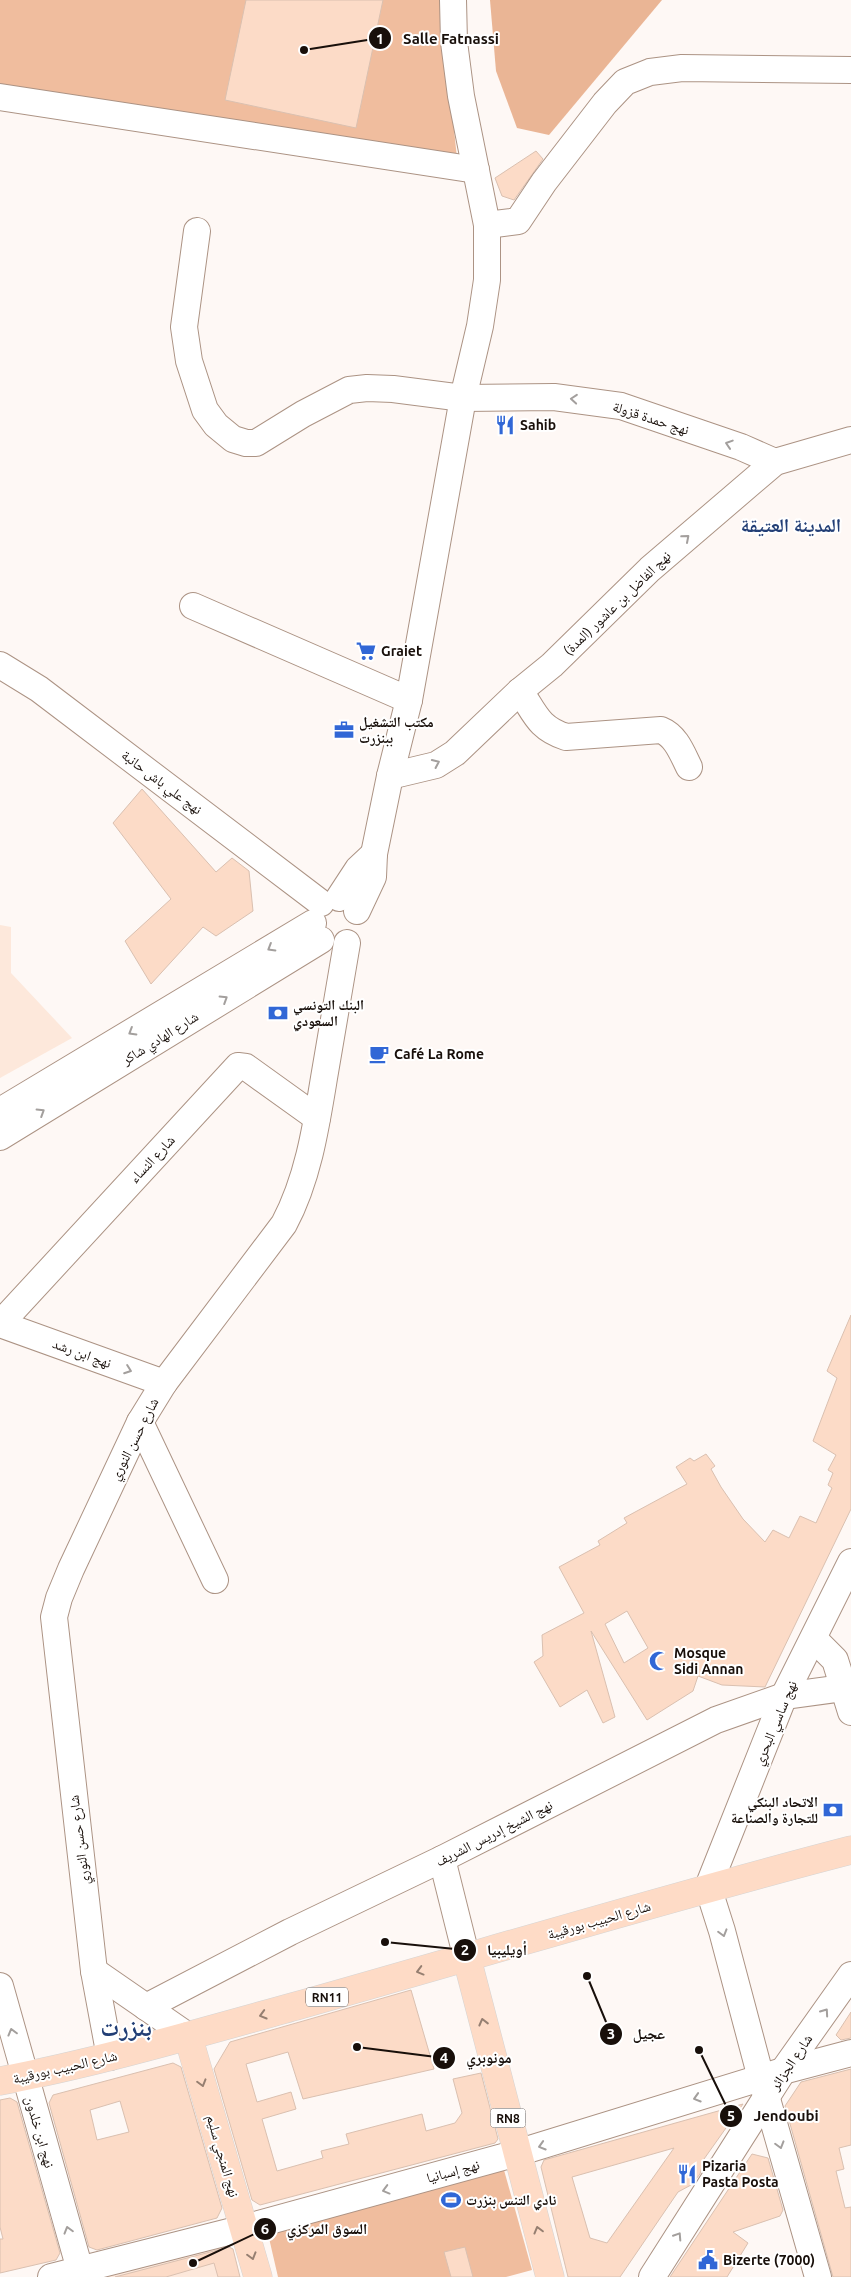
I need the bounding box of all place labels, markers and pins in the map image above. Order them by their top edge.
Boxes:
callout: Salle Fatnassi [368,23,509,53]
restaurant icon: Sahib [494,414,516,436]
place label: Sahib [520,417,556,433]
supermarket icon: Graiet [355,640,377,662]
place label: Graiet [381,643,422,659]
place label: مكتب التشغيل ببنزرت [359,714,434,747]
office icon: مكتب التشغيل ببنزرت [333,719,355,741]
place label: البنك التونسي السعودي [293,997,364,1032]
bank icon: البنك التونسي السعودي [267,1002,289,1024]
cafe icon: Café La Rome [368,1043,390,1065]
place label: Café La Rome [394,1046,484,1062]
place label: Mosque Sidi Annan [674,1645,743,1677]
mosque icon: Mosque Sidi Annan [648,1650,670,1672]
place label: الاتحاد البنكي للتجارة والصناعة [731,1794,818,1826]
bank icon: الاتحاد البنكي للتجارة والصناعة [822,1799,844,1821]
callout: أويليبيا [452,1935,537,1965]
callout: عجيل [598,2019,675,2049]
callout: مونوبري [432,2043,522,2073]
callout: Jendoubi [719,2101,829,2131]
place label: Pizaria Pasta Posta [702,2158,779,2190]
restaurant icon: Pizaria Pasta Posta [676,2163,698,2185]
sports icon: نادي التنس بنزرت [440,2189,462,2211]
place label: نادي التنس بنزرت [466,2192,556,2211]
callout: السوق المركزي [252,2214,377,2244]
public building icon: Bizerte (7000) [697,2249,719,2271]
place label: Bizerte (7000) [723,2252,815,2268]

